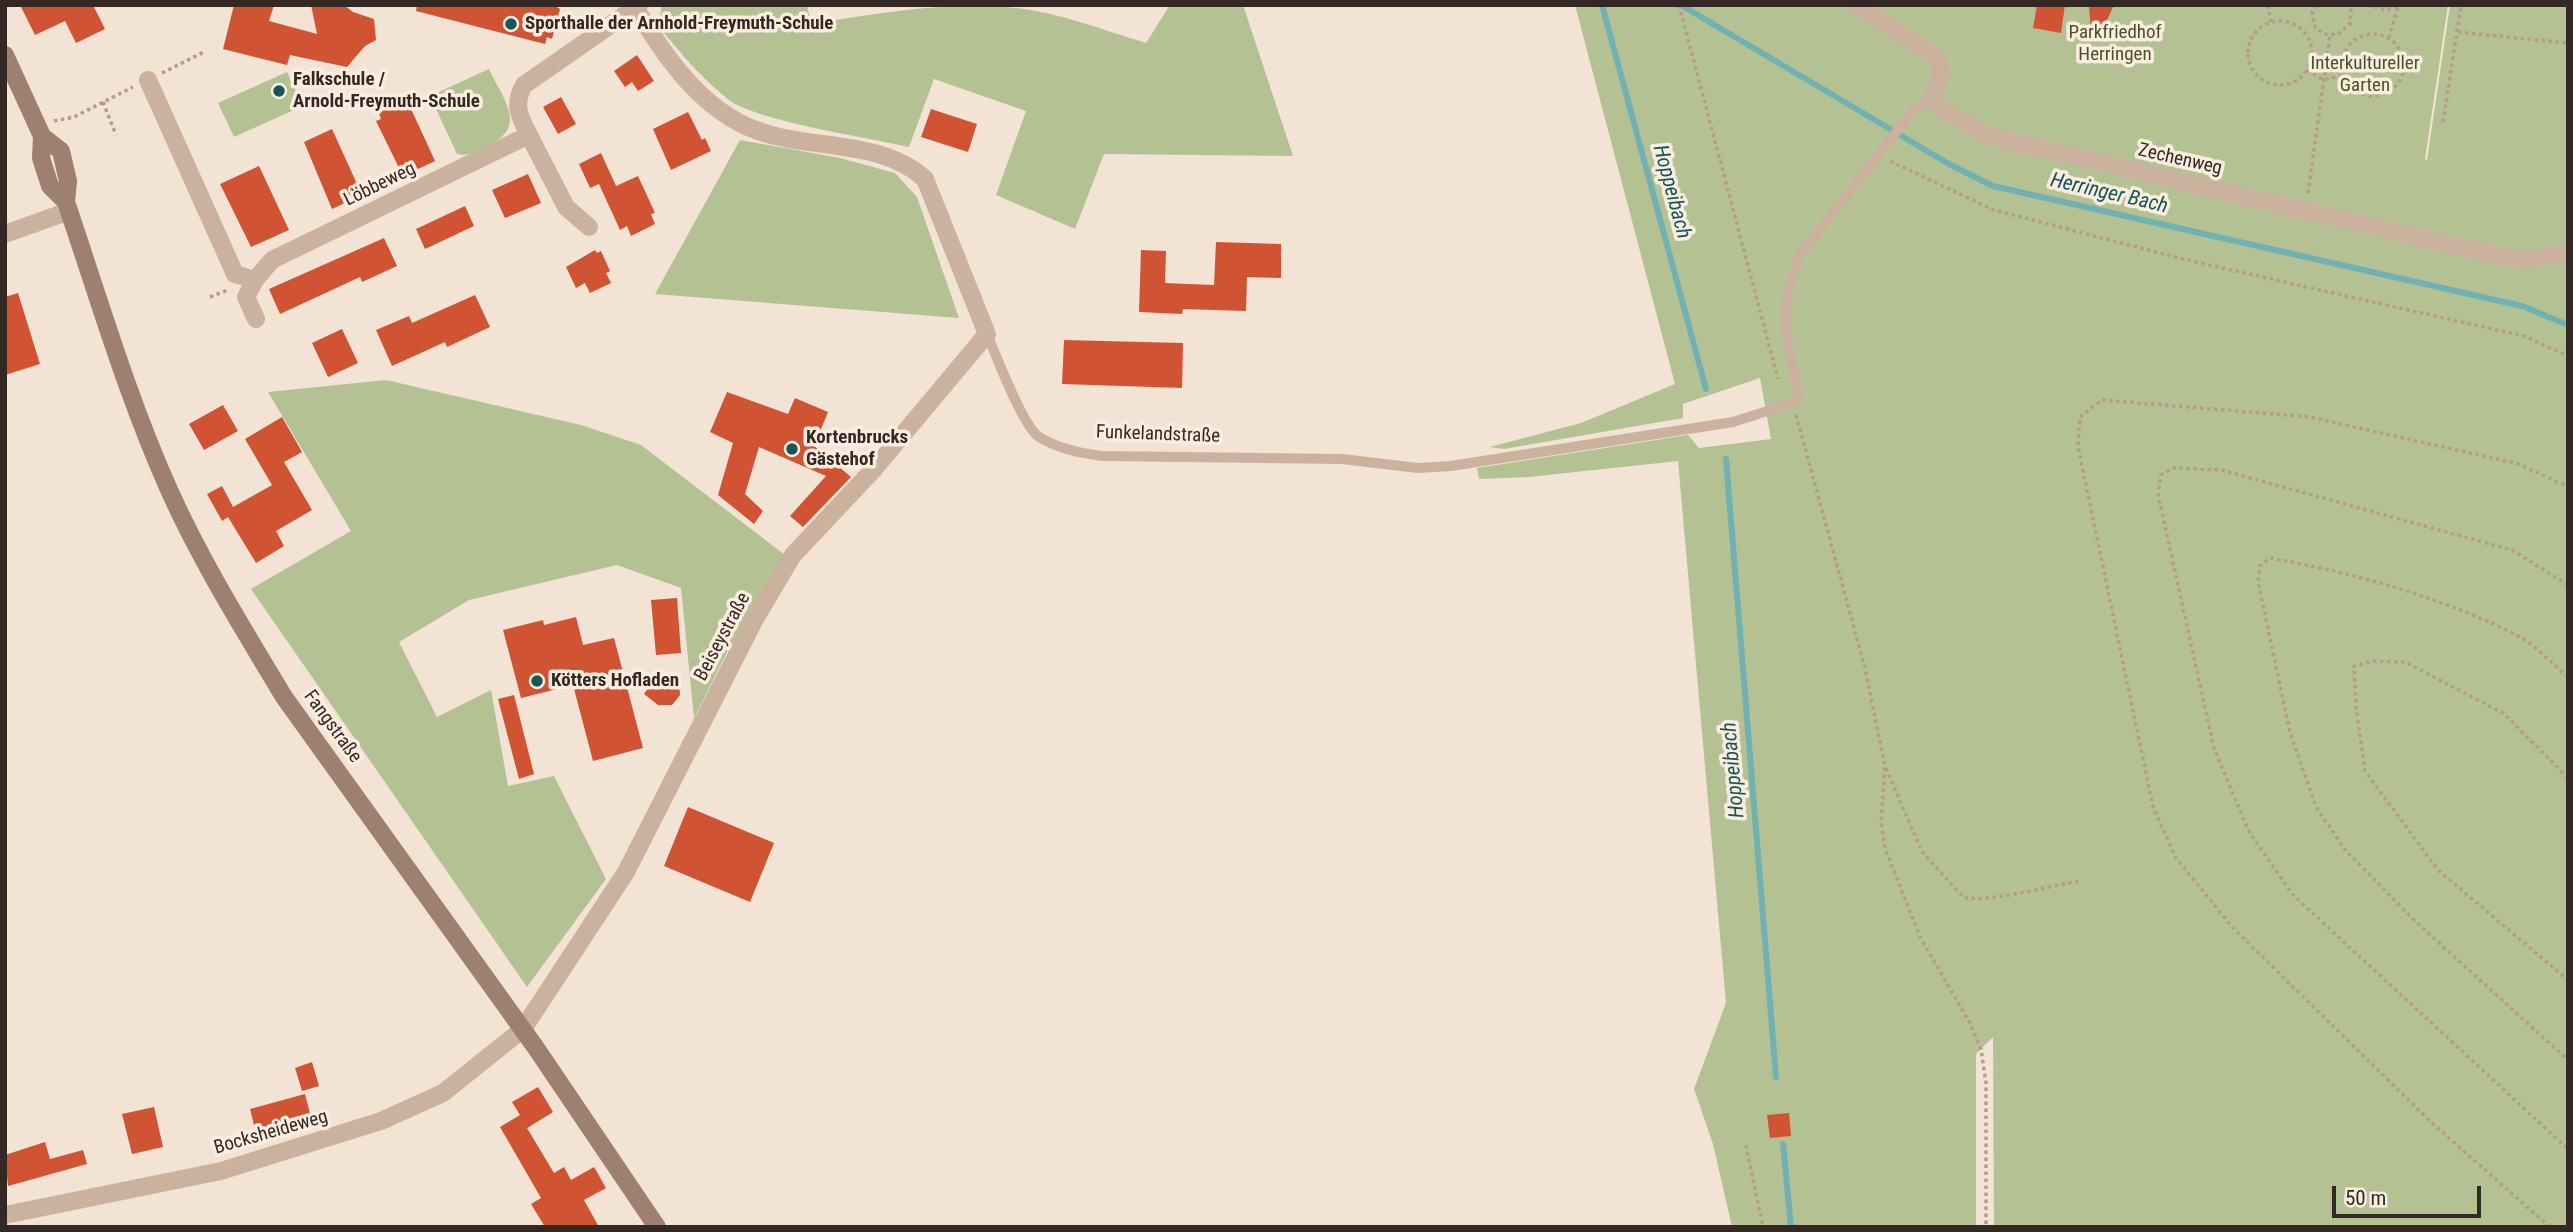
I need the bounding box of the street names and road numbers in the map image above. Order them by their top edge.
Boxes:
street label: Zechenweg [2136,139,2224,181]
street label: Löbbeweg [340,158,420,212]
street label: Funkelandstraße [1095,421,1221,449]
street label: Beiseystraße [690,589,756,685]
street label: Fangstraße [298,686,366,768]
street label: Bocksheideweg [211,1106,331,1160]

